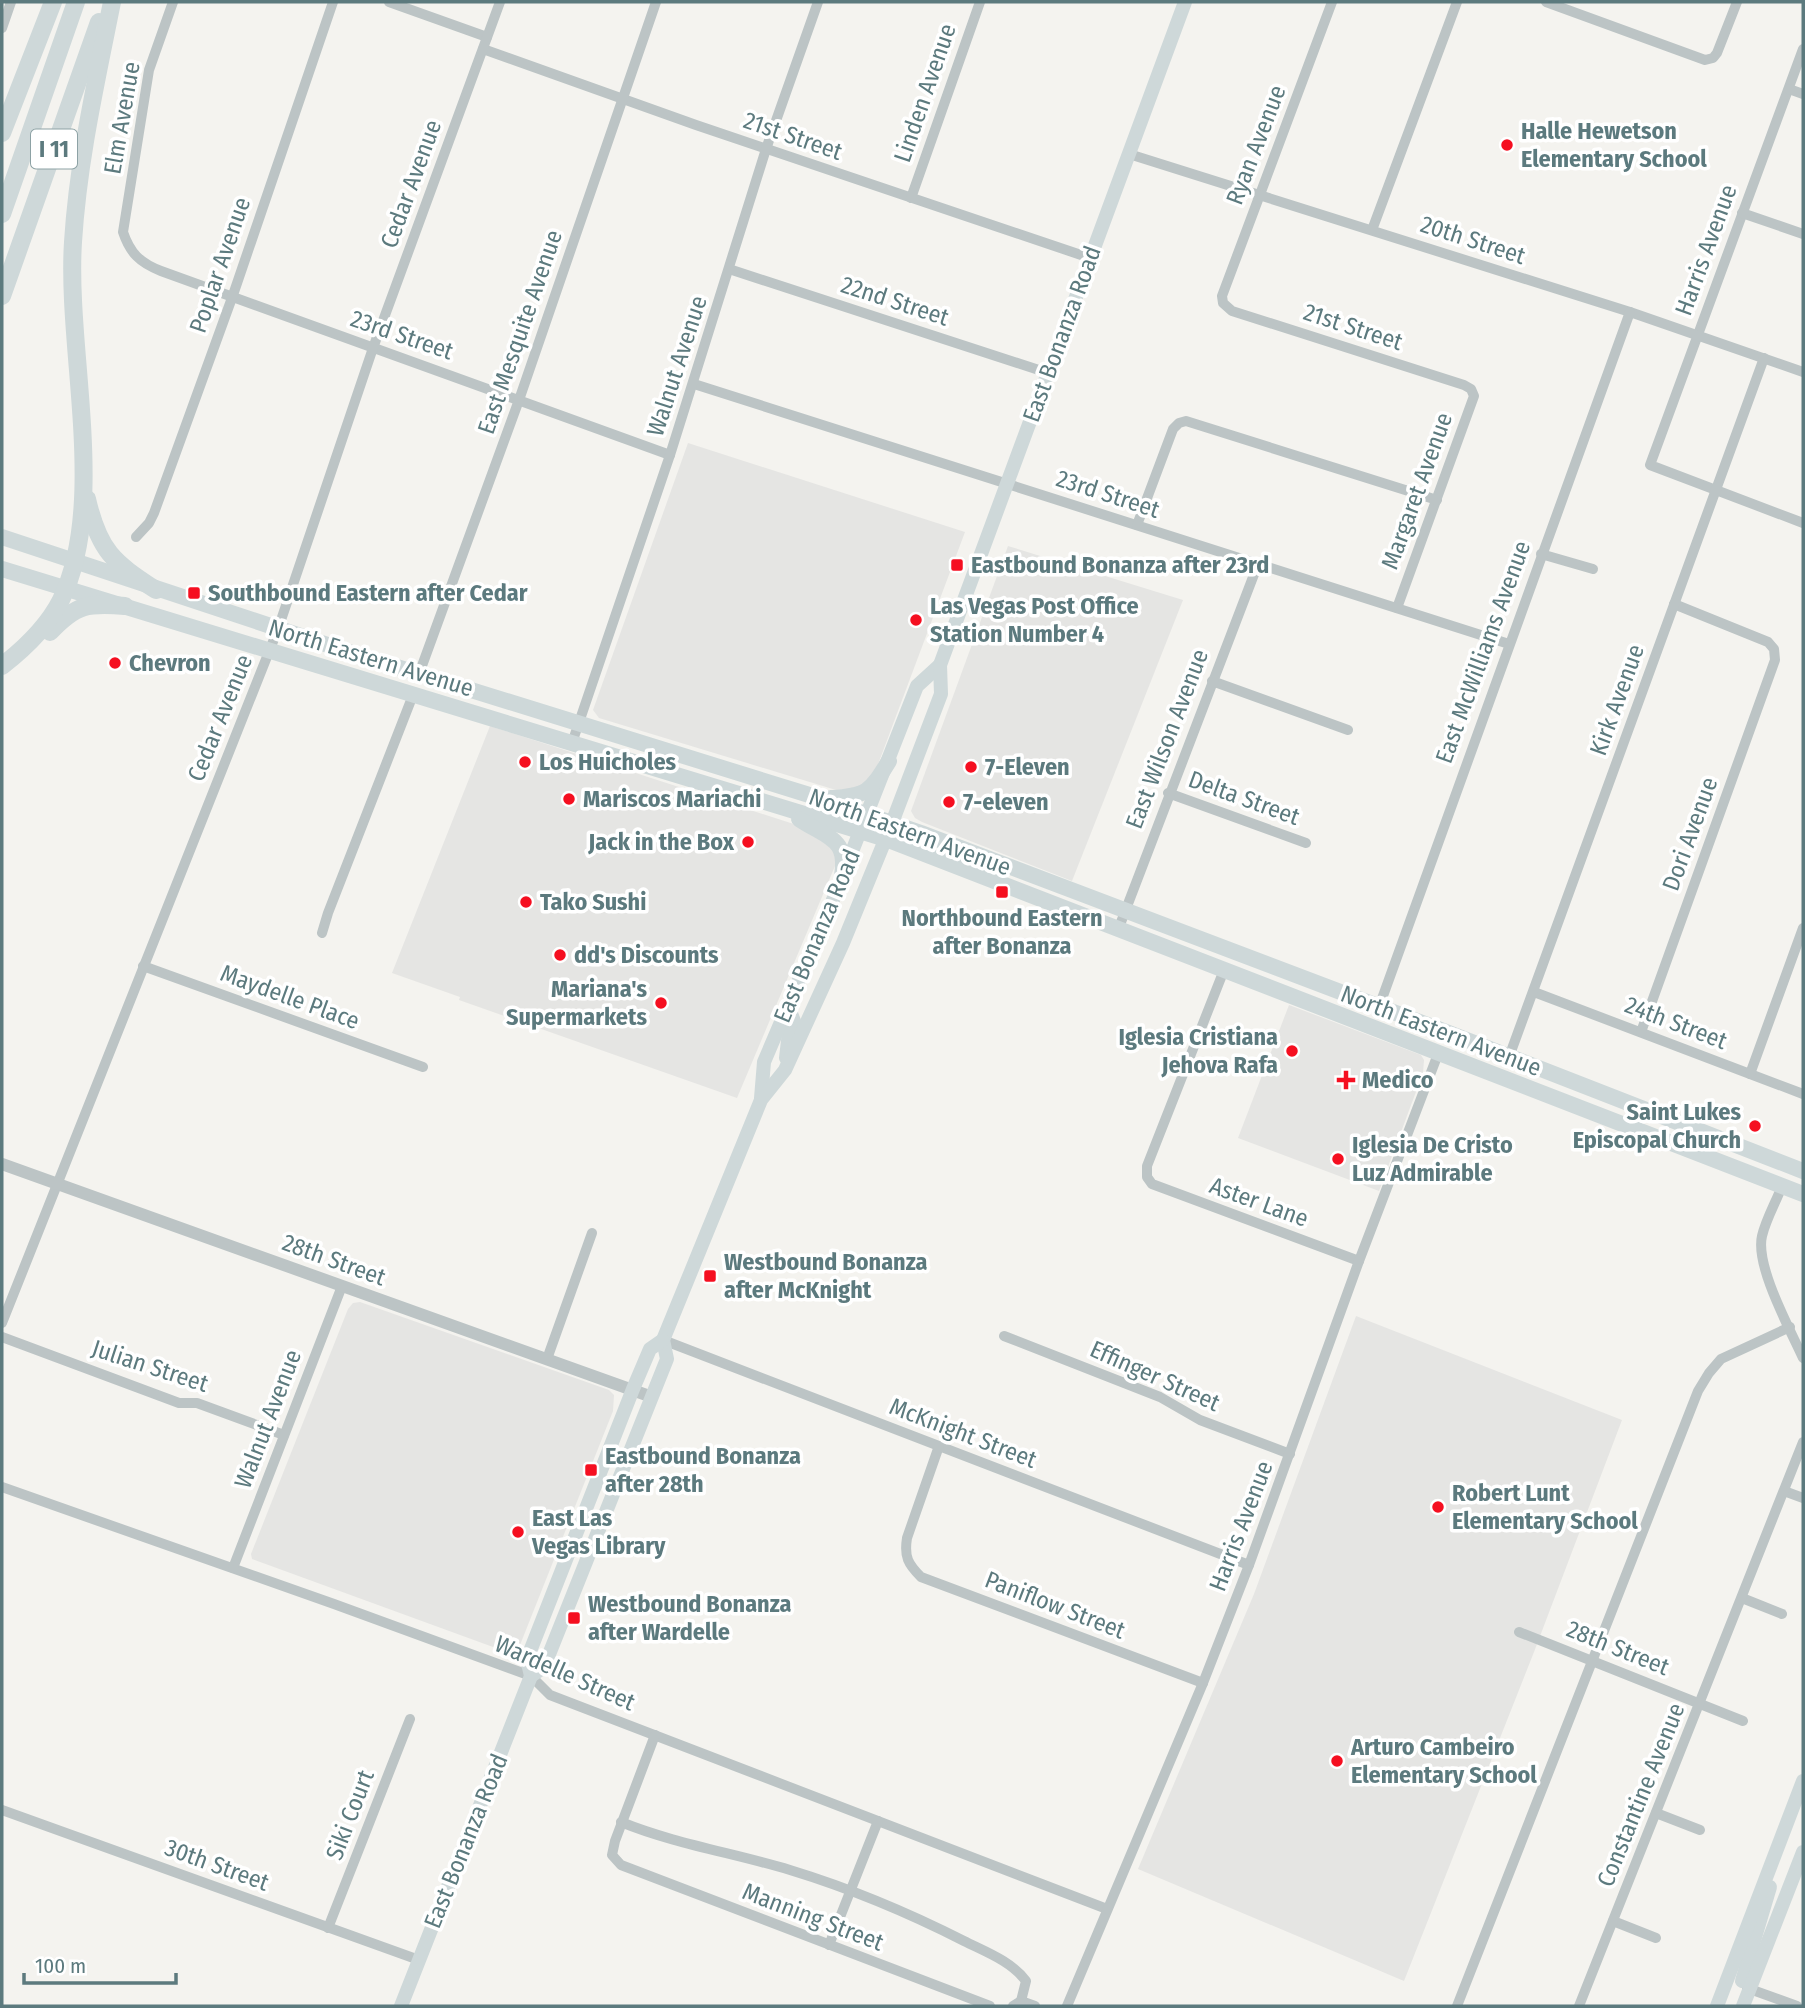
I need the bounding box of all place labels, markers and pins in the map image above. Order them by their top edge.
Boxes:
place label: Halle Hewetson Elementary School [1521,117,1707,173]
marker: Halle Hewetson Elementary School [1499,137,1515,153]
place label: Eastbound Bonanza after 23rd [971,551,1269,579]
marker: Eastbound Bonanza after 23rd [949,557,965,573]
place label: Southbound Eastern after Cedar [208,579,528,607]
marker: Southbound Eastern after Cedar [186,585,202,601]
place label: Las Vegas Post Office Station Number 4 [930,592,1139,648]
marker: Las Vegas Post Office Station Number 4 [908,612,924,628]
place label: Chevron [129,649,211,677]
marker: Chevron [107,655,123,671]
place label: Los Huicholes [539,748,677,776]
place label: 7-Eleven [985,753,1070,781]
marker: Los Huicholes [517,754,533,770]
marker: 7-Eleven [963,759,979,775]
place label: Mariscos Mariachi [583,785,761,813]
place label: 7-eleven [963,788,1049,816]
marker: Mariscos Mariachi [561,791,577,807]
marker: 7-eleven [941,794,957,810]
place label: Jack in the Box [587,828,735,856]
marker: Jack in the Box [740,834,756,850]
marker: Northbound Eastern after Bonanza [994,884,1010,900]
place label: Tako Sushi [540,888,646,916]
marker: Tako Sushi [518,894,534,910]
place label: Northbound Eastern after Bonanza [902,904,1102,960]
place label: dd's Discounts [574,941,719,969]
marker: dd's Discounts [552,947,568,963]
place label: Mariana's Supermarkets [506,975,647,1031]
marker: Mariana's Supermarkets [653,995,669,1011]
place label: Iglesia Cristiana Jehova Rafa [1118,1023,1278,1079]
marker: Iglesia Cristiana Jehova Rafa [1284,1043,1300,1059]
place label: Medico [1362,1066,1434,1094]
marker: Medico [1336,1070,1356,1090]
place label: Saint Lukes Episcopal Church [1573,1098,1741,1154]
marker: Saint Lukes Episcopal Church [1747,1118,1763,1134]
place label: Iglesia De Cristo Luz Admirable [1352,1131,1513,1187]
marker: Iglesia De Cristo Luz Admirable [1330,1151,1346,1167]
place label: Westbound Bonanza after McKnight [724,1248,927,1304]
marker: Westbound Bonanza after McKnight [702,1268,718,1284]
place label: Eastbound Bonanza after 28th [605,1442,801,1498]
marker: Eastbound Bonanza after 28th [583,1462,599,1478]
place label: Robert Lunt Elementary School [1452,1479,1638,1535]
marker: Robert Lunt Elementary School [1430,1499,1446,1515]
place label: East Las Vegas Library [531,1504,666,1560]
marker: East Las Vegas Library [510,1524,526,1540]
place label: Westbound Bonanza after Wardelle [588,1590,791,1646]
marker: Westbound Bonanza after Wardelle [566,1610,582,1626]
place label: Arturo Cambeiro Elementary School [1350,1733,1537,1789]
marker: Arturo Cambeiro Elementary School [1329,1753,1345,1769]

